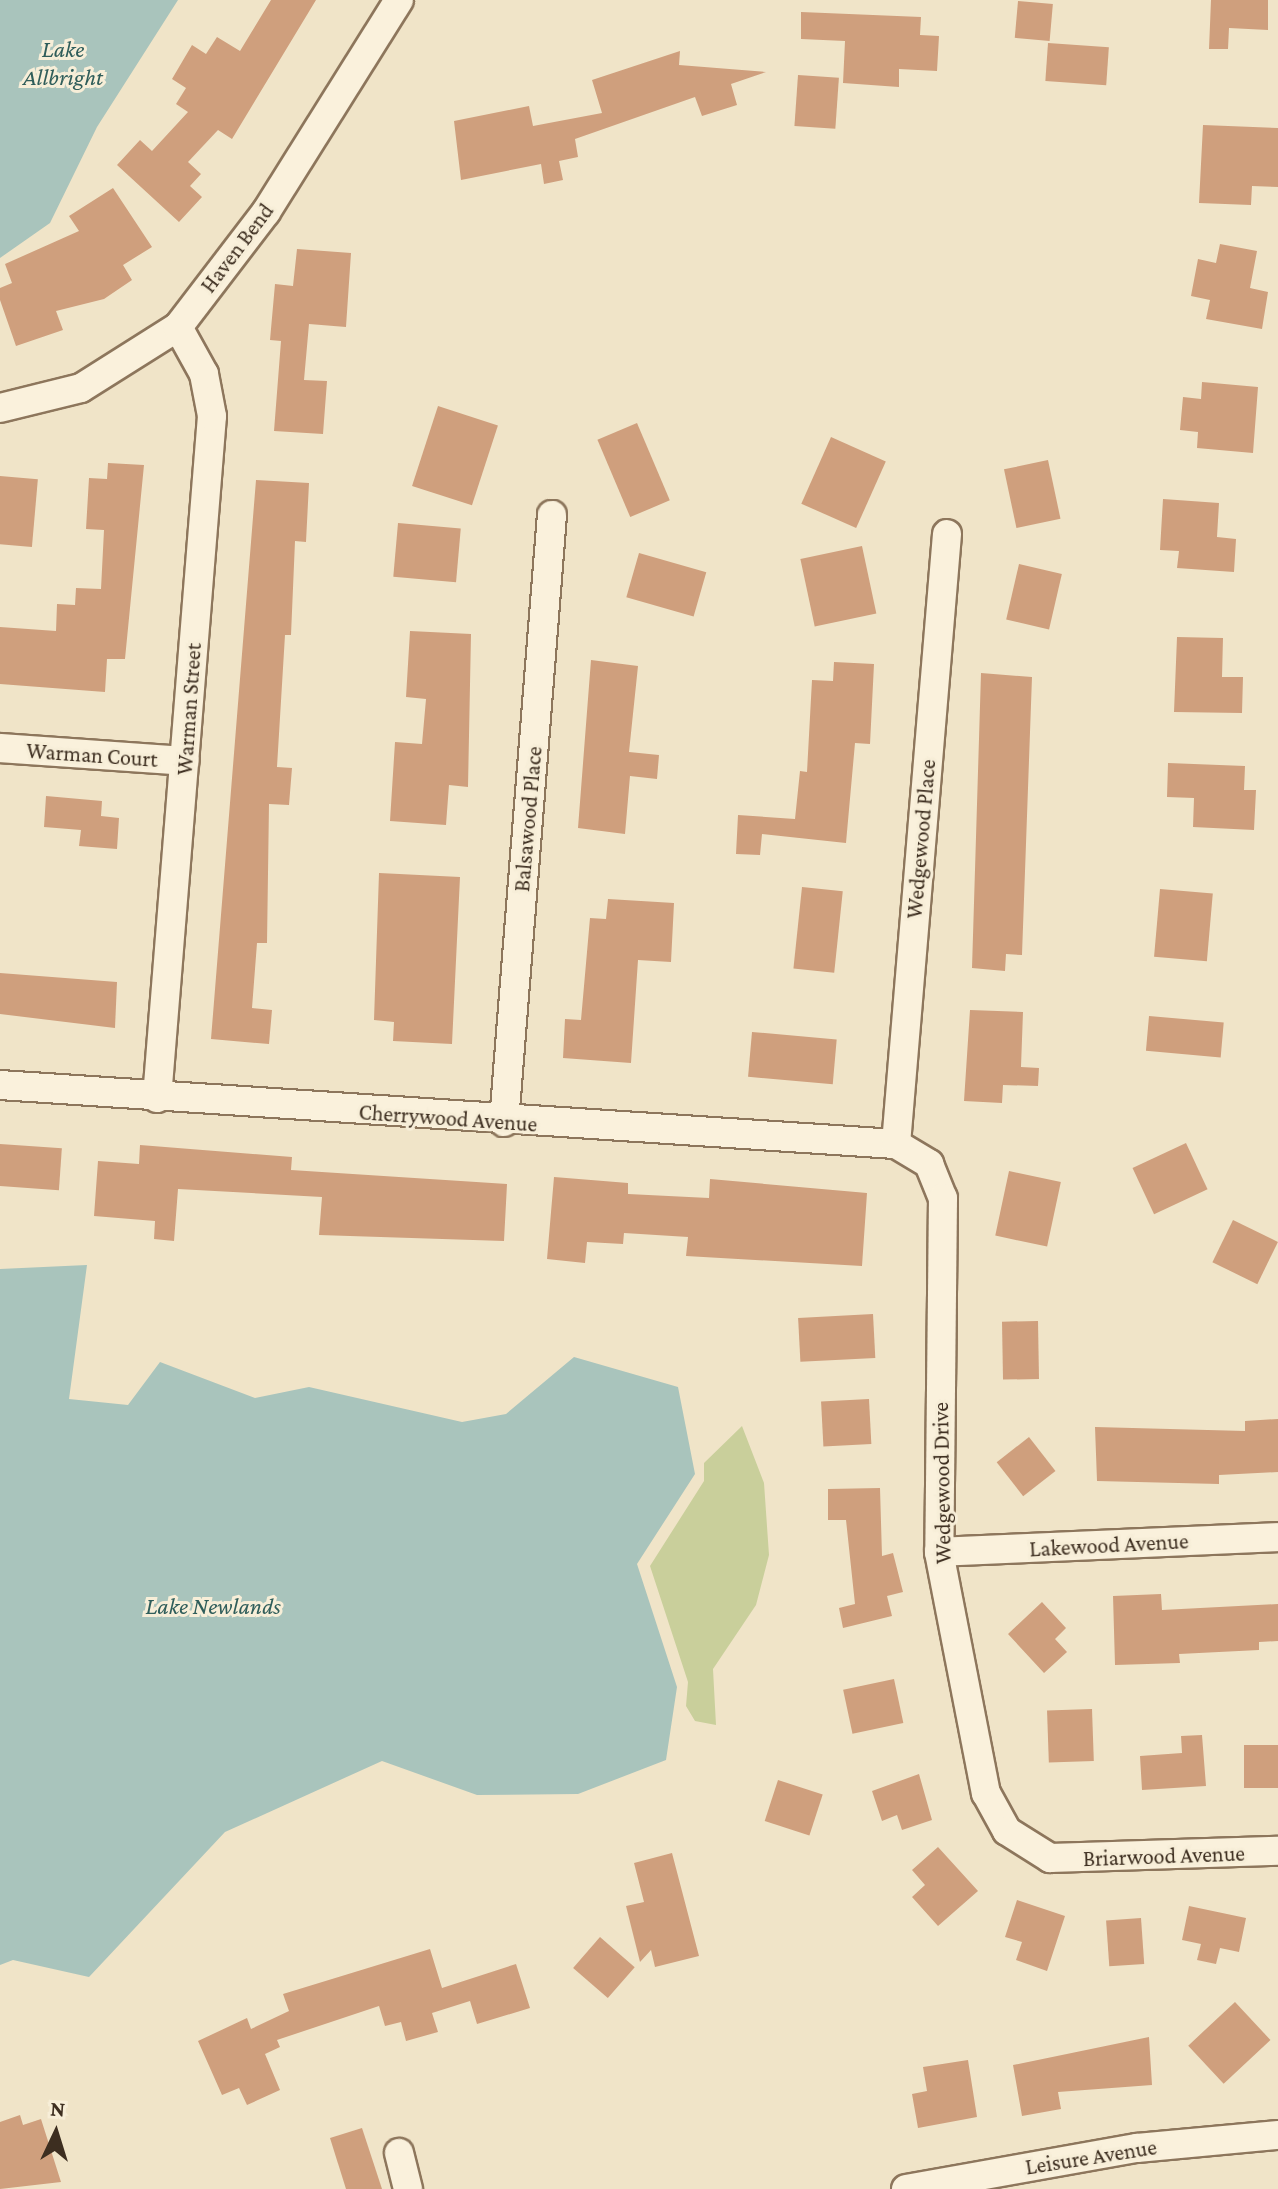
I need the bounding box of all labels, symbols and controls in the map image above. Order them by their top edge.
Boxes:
water label: Lake Allbright [23,35,103,91]
street label: Haven Bend [195,198,279,298]
street label: Warman Street [171,642,207,776]
street label: Warman Court [25,737,159,773]
street label: Balsawood Place [508,745,548,893]
street label: Wedgewood Place [901,758,941,920]
street label: Cherrywood Avenue [358,1099,538,1137]
street label: Wedgewood Drive [927,1402,957,1564]
street label: Lakewood Avenue [1029,1528,1189,1562]
water label: Lake Newlands [145,1592,281,1620]
street label: Briarwood Avenue [1083,1840,1245,1872]
north arrow [16,2093,96,2173]
text: N [49,2096,66,2122]
street label: Leisure Avenue [1023,2134,1159,2180]

